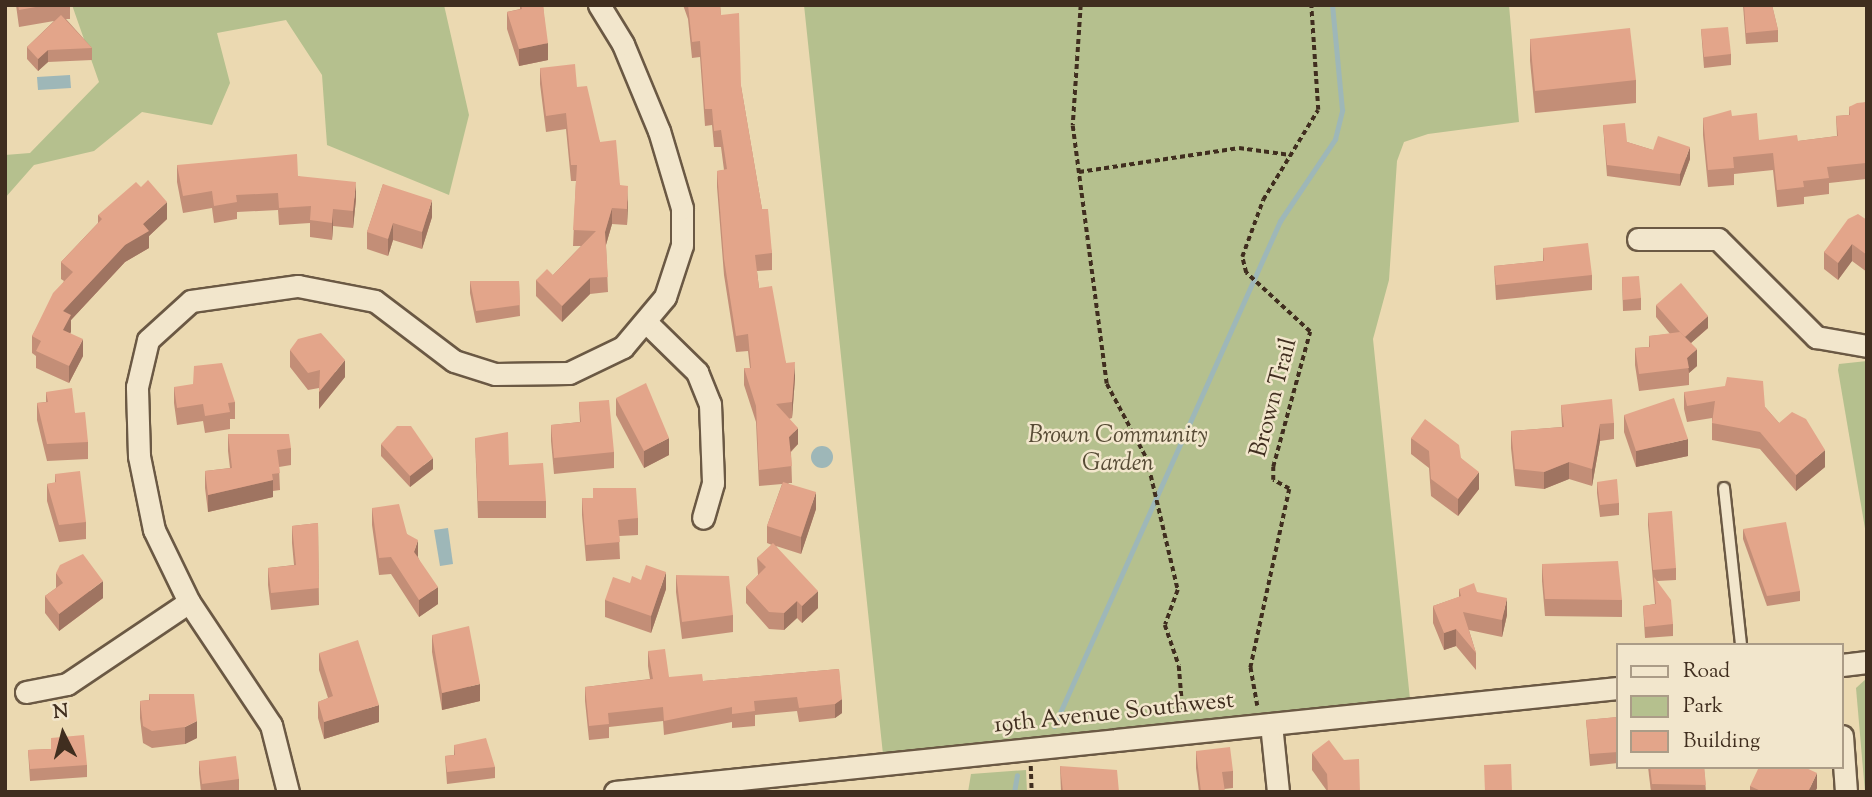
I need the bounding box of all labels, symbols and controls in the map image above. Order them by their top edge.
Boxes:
street label: Brown Trail [1245,335,1305,461]
park label: Brown Community Garden [1028,423,1208,479]
legend [1616,643,1844,769]
text: Road [1683,657,1730,687]
street label: 19th Avenue Southwest [992,687,1236,741]
text: Park [1683,692,1723,722]
text: N [52,698,70,727]
north arrow [28,699,98,769]
text: Building [1683,727,1760,757]

